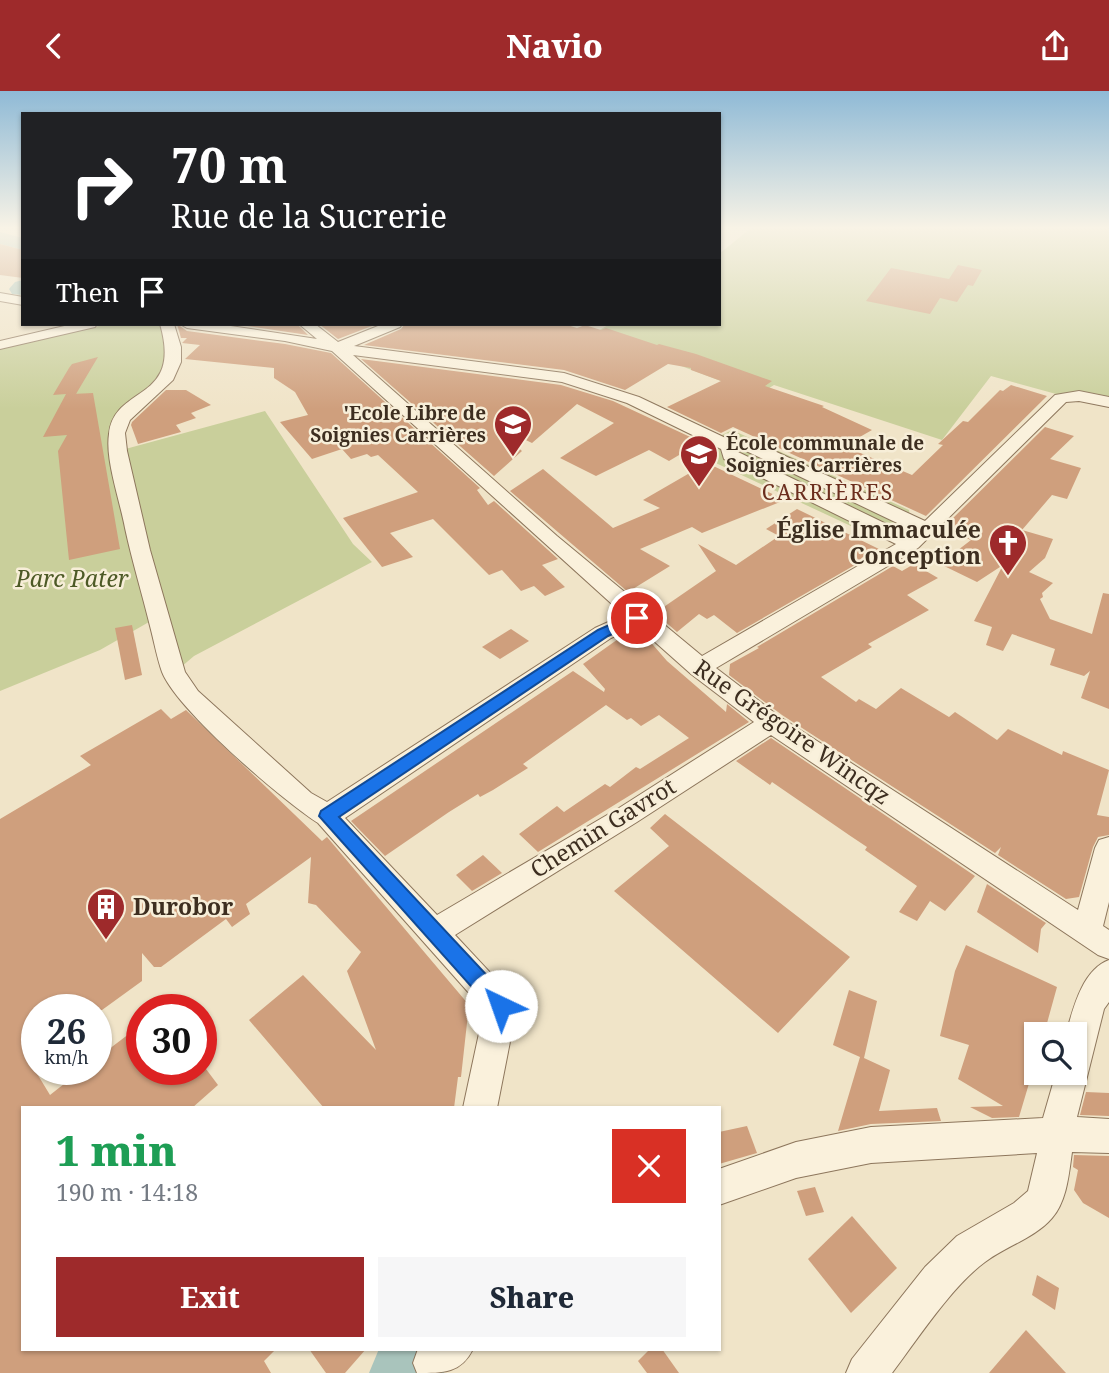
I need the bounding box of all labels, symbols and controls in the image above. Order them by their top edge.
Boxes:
text: Navio [506,24,603,67]
icon: back [35,27,73,65]
icon: share [1036,27,1074,65]
text: 70 m [171,131,287,197]
icon: right [56,140,147,231]
text: Rue de la Sucrerie [171,194,447,237]
icon: arrive [133,273,171,311]
text: Then [56,274,119,310]
place label: 'Ecole Libre de Soignies Carrières [310,400,486,448]
school or university icon: 'Ecole Libre de Soignies Carrières [492,403,534,458]
place label: École communale de Soignies Carrières [726,430,924,478]
school or university icon: École communale de Soignies Carrières [678,433,720,488]
district label: CARRIÈRES [762,478,894,506]
place label: Église Immaculée Conception [776,513,981,571]
church icon: Église Immaculée Conception [987,522,1029,577]
park label: Parc Pater [14,562,129,594]
pin [607,588,667,648]
icon: arrive [618,599,656,637]
street label: Rue Grégoire Wincqz [688,651,897,811]
street label: Chemin Gavrot [524,770,681,885]
building icon: Durobor [85,886,127,941]
place label: Durobor [133,890,233,922]
position arrow [464,969,538,1043]
speed limit sign: 30 [126,994,217,1085]
text: 26 [47,1007,86,1054]
map controls [1024,1022,1087,1085]
button: search [1024,1022,1087,1085]
text: km/h [44,1045,89,1069]
text: 1 min [56,1121,177,1178]
button: close [612,1129,686,1203]
text: 190 m · 14:18 [56,1176,198,1208]
button: Exit [56,1257,364,1337]
button: Share [378,1257,686,1337]

